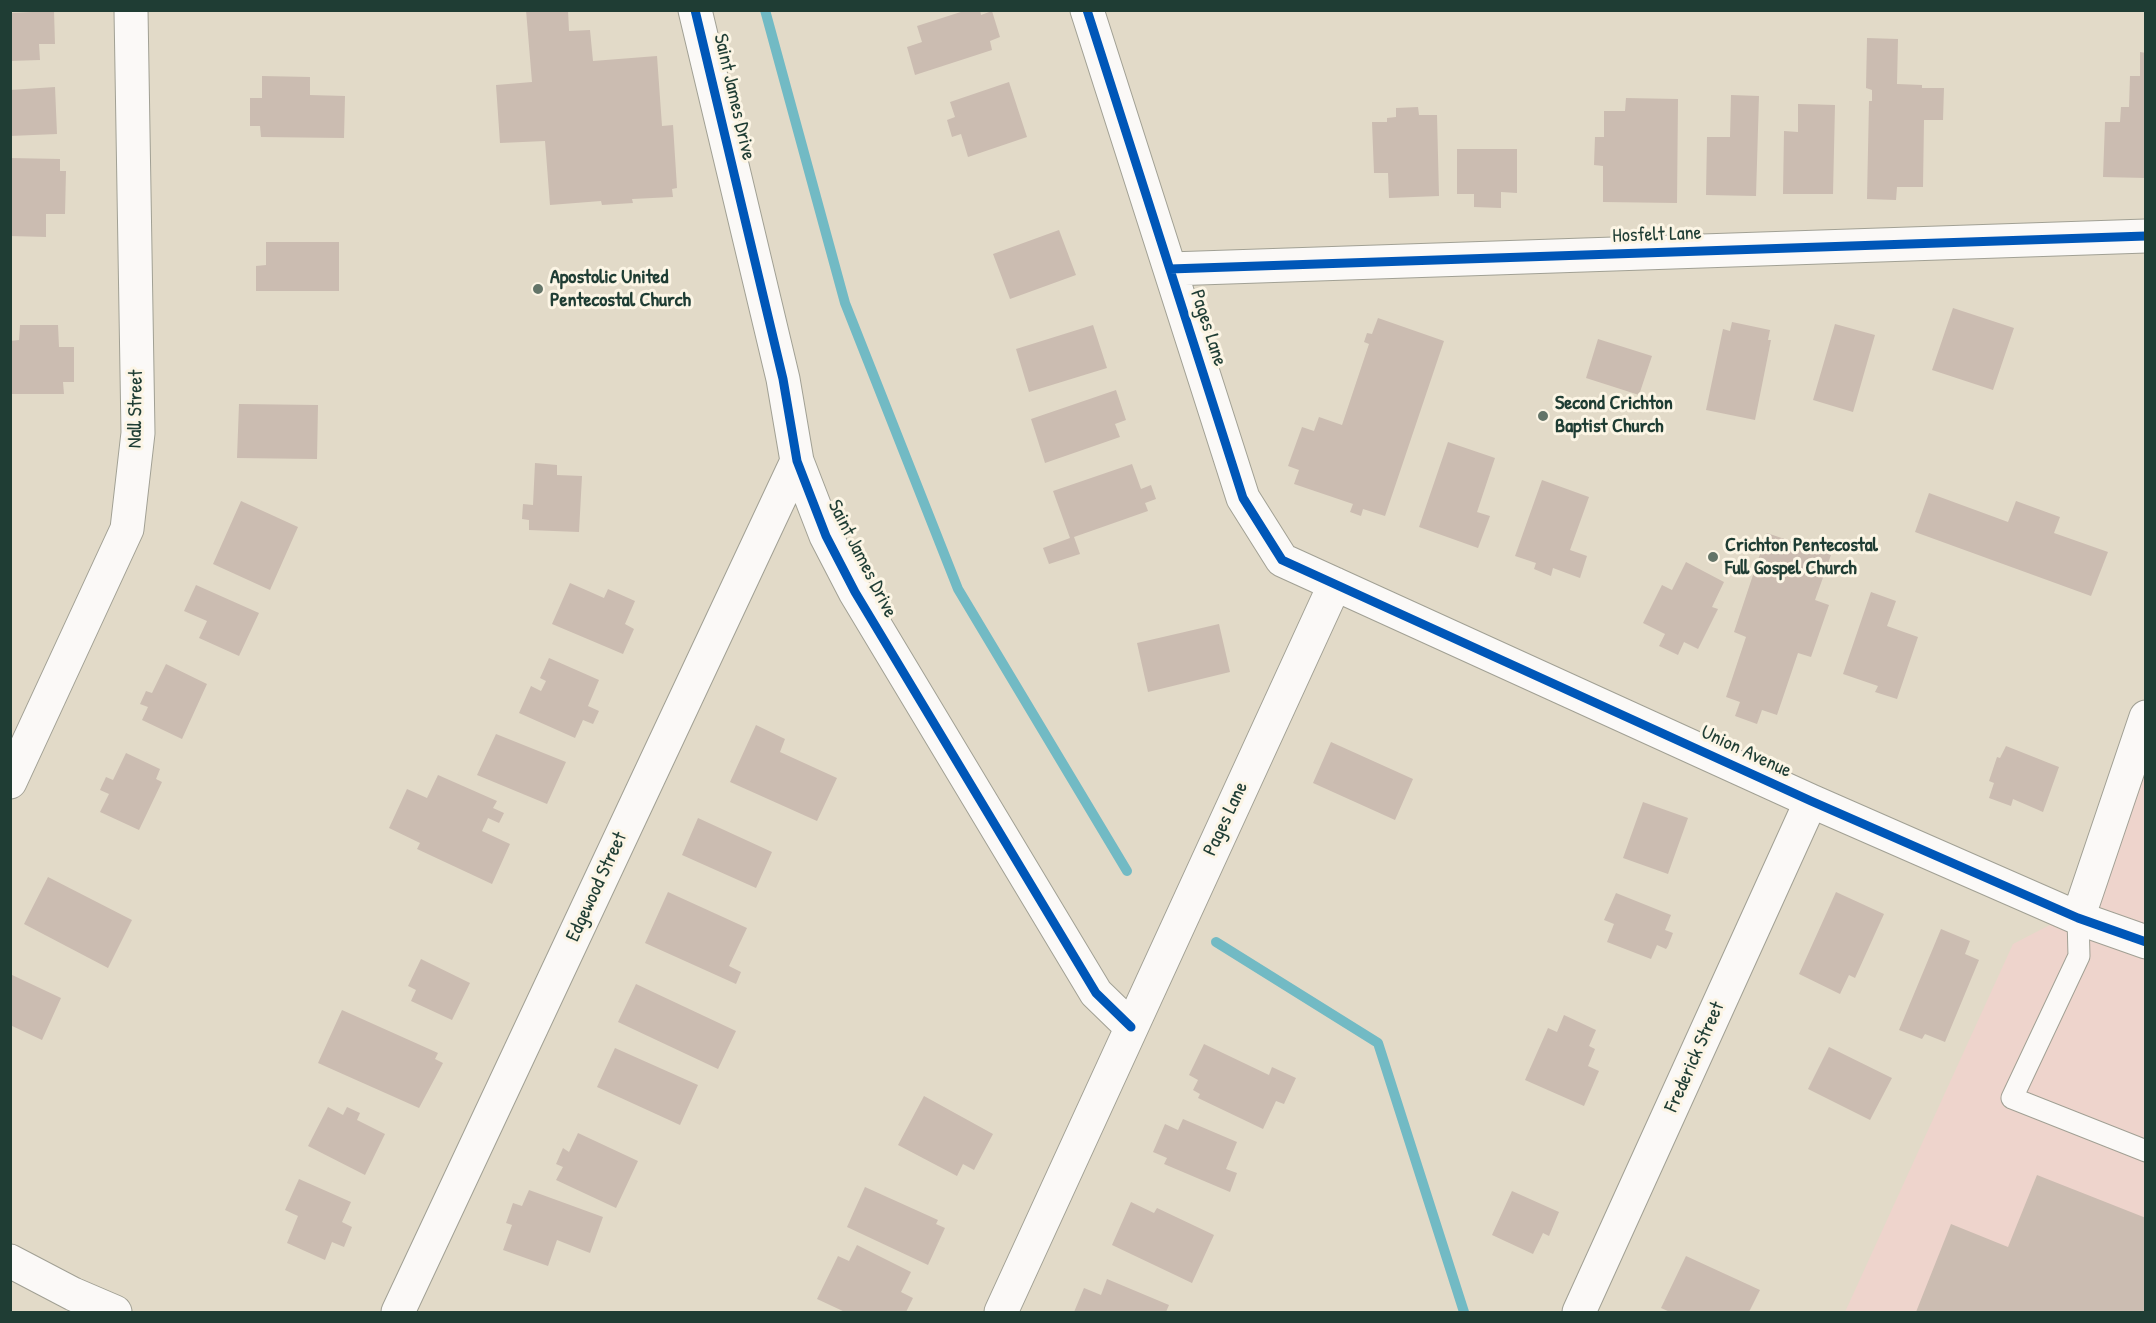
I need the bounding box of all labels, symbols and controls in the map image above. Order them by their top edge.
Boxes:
street label: Saint James Drive [708,32,760,162]
street label: Hosfelt Lane [1612,221,1702,249]
place label: Apostolic United Pentecostal Church [550,266,691,313]
marker: Apostolic United Pentecostal Church [531,282,545,296]
street label: Pages Lane [1184,287,1232,369]
street label: Nall Street [123,370,149,448]
place label: Second Crichton Baptist Church [1555,392,1673,439]
marker: Second Crichton Baptist Church [1536,409,1550,423]
street label: Saint James Drive [822,496,902,622]
place label: Crichton Pentecostal Full Gospel Church [1725,534,1878,581]
marker: Crichton Pentecostal Full Gospel Church [1706,550,1720,564]
street label: Union Avenue [1697,721,1795,783]
street label: Pages Lane [1198,778,1254,860]
street label: Edgewood Street [561,829,633,945]
street label: Frederick Street [1660,998,1730,1116]

